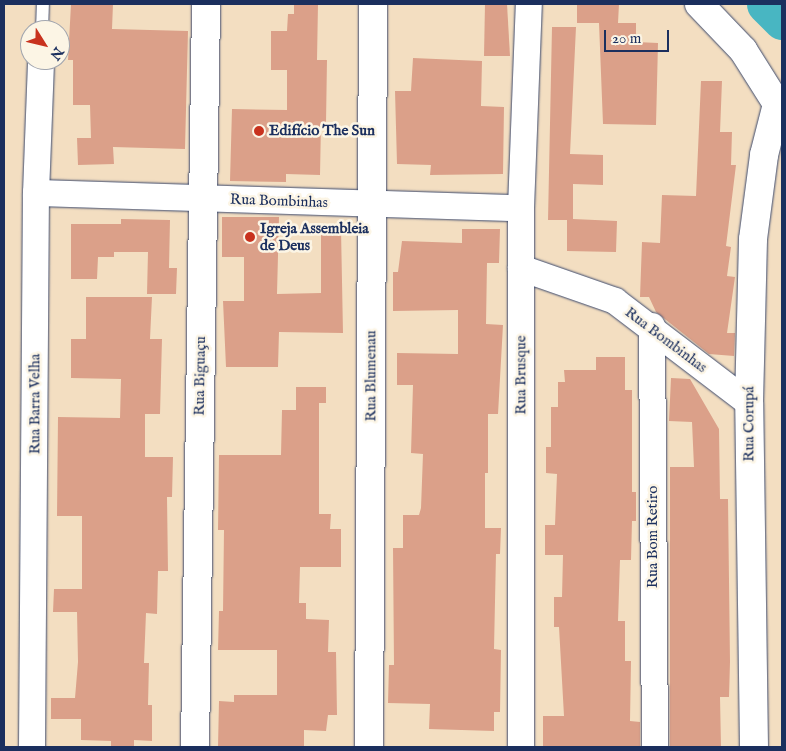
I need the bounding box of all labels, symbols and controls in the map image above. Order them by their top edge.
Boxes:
north arrow [20,20,70,70]
scale bar [606,20,671,52]
text: 20 m [612,29,641,48]
text: N [45,43,67,63]
place label: Edifício The Sun [269,122,375,140]
marker: Edifício The Sun [253,125,265,137]
street label: Rua Bombinhas [230,190,328,212]
place label: Igreja Assembleia de Deus [260,219,369,254]
marker: Igreja Assembleia de Deus [244,231,256,243]
street label: Rua Bombinhas [621,303,711,377]
street label: Rua Blumenau [362,330,380,422]
street label: Rua Brusque [512,335,530,415]
street label: Rua Biguaçu [190,336,210,416]
street label: Rua Barra Velha [26,354,44,454]
street label: Rua Corupá [740,386,758,462]
street label: Rua Bom Retiro [644,486,662,588]

